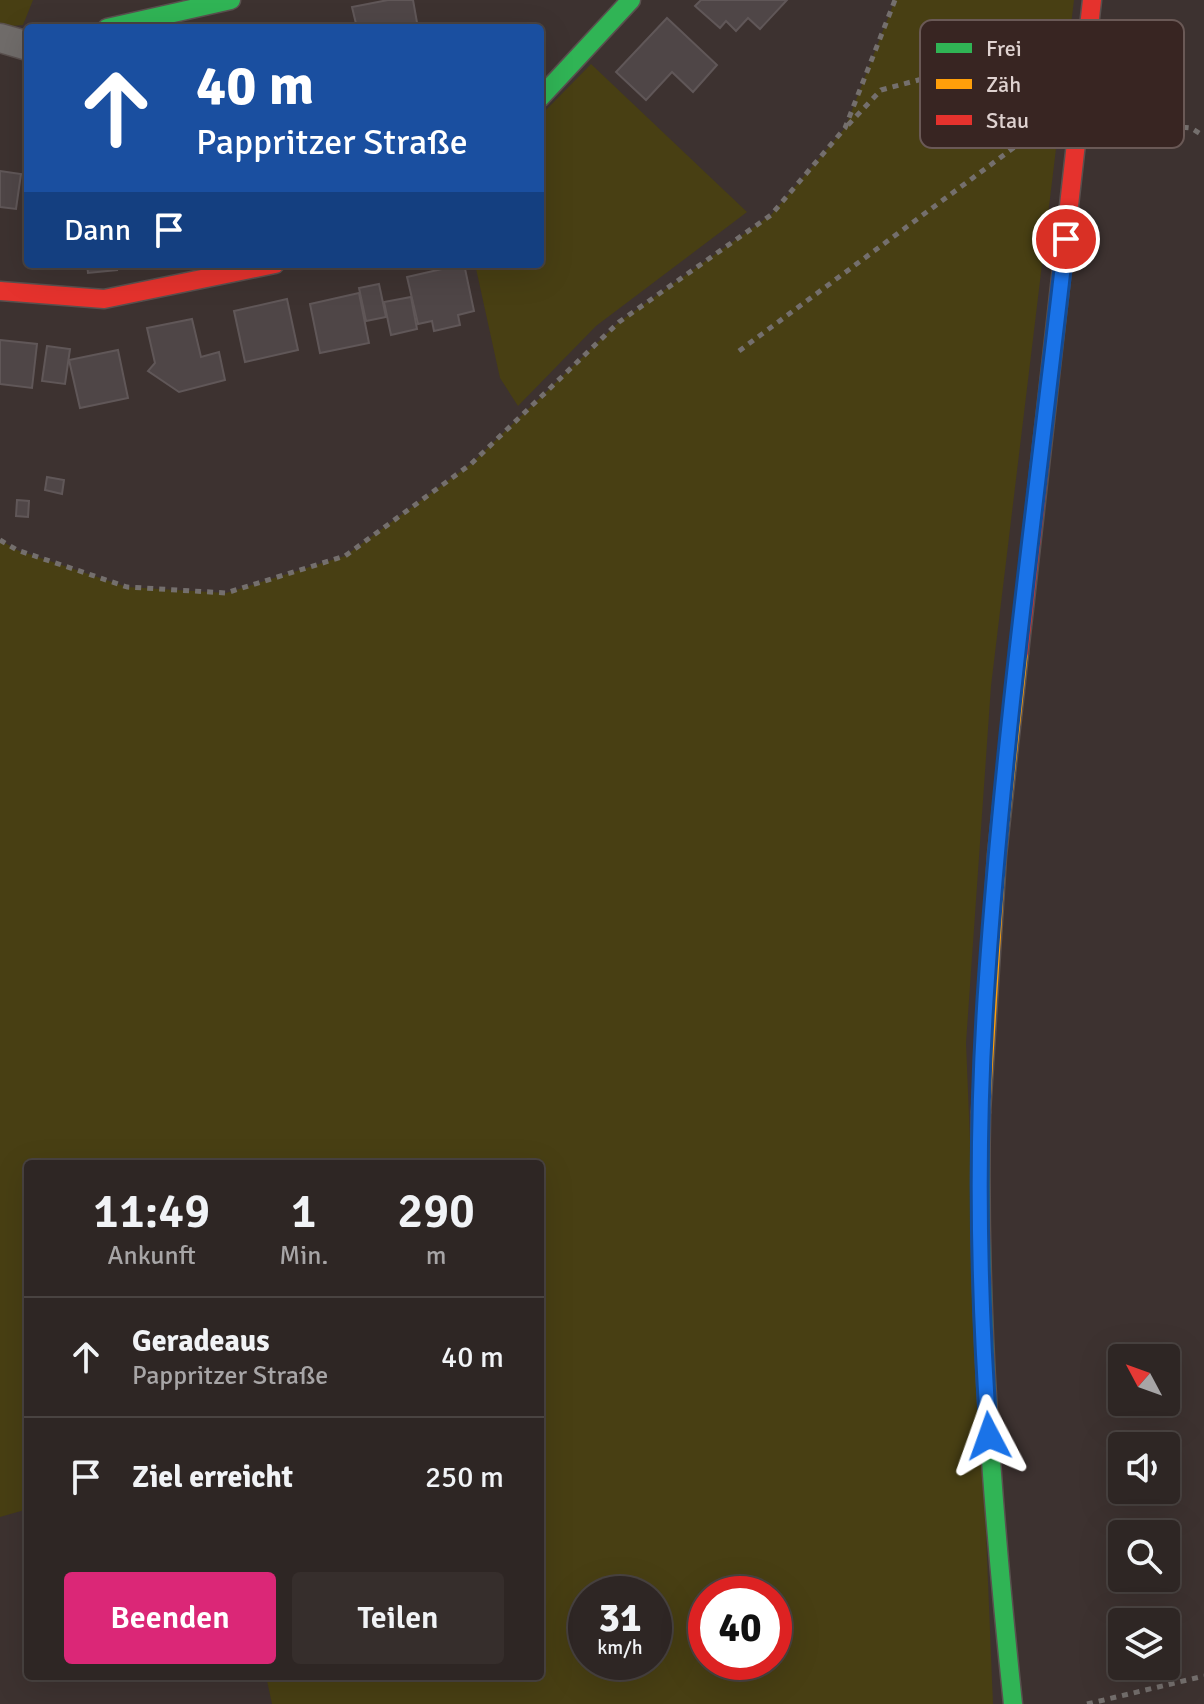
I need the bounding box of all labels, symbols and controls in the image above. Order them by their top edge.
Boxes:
legend [920,20,1184,148]
text: Frei [986,35,1022,62]
text: 40 m [196,51,314,120]
icon: ahead [64,56,168,160]
text: Zäh [986,71,1021,98]
text: Stau [986,107,1029,134]
text: Pappritzer Straße [196,120,468,165]
pin [1032,205,1100,273]
icon: arrive [147,208,191,252]
text: Dann [64,212,131,249]
icon: arrive [1044,217,1088,261]
text: 11:49 [93,1182,210,1241]
text: 1 [291,1182,317,1241]
text: 290 [397,1182,475,1241]
text: Ankunft [108,1240,196,1272]
text: Min. [279,1240,328,1272]
text: m [426,1240,446,1272]
text: Geradeaus [132,1323,270,1360]
icon: ahead [64,1335,108,1379]
text: 40 m [441,1339,504,1376]
north arrow [1108,1344,1180,1416]
map controls [1108,1344,1180,1680]
text: Pappritzer Straße [132,1360,328,1392]
position arrow [947,1394,1031,1478]
button: sound [1108,1432,1180,1504]
icon: arrive [64,1455,108,1499]
text: Ziel erreicht [132,1459,293,1496]
text: 250 m [425,1459,504,1496]
button: search [1108,1520,1180,1592]
button: Beenden [64,1572,276,1664]
button: Teilen [292,1572,504,1664]
speed limit sign: 40 [688,1576,792,1680]
text: 31 [598,1593,642,1643]
button: layers [1108,1608,1180,1680]
text: km/h [597,1635,643,1660]

